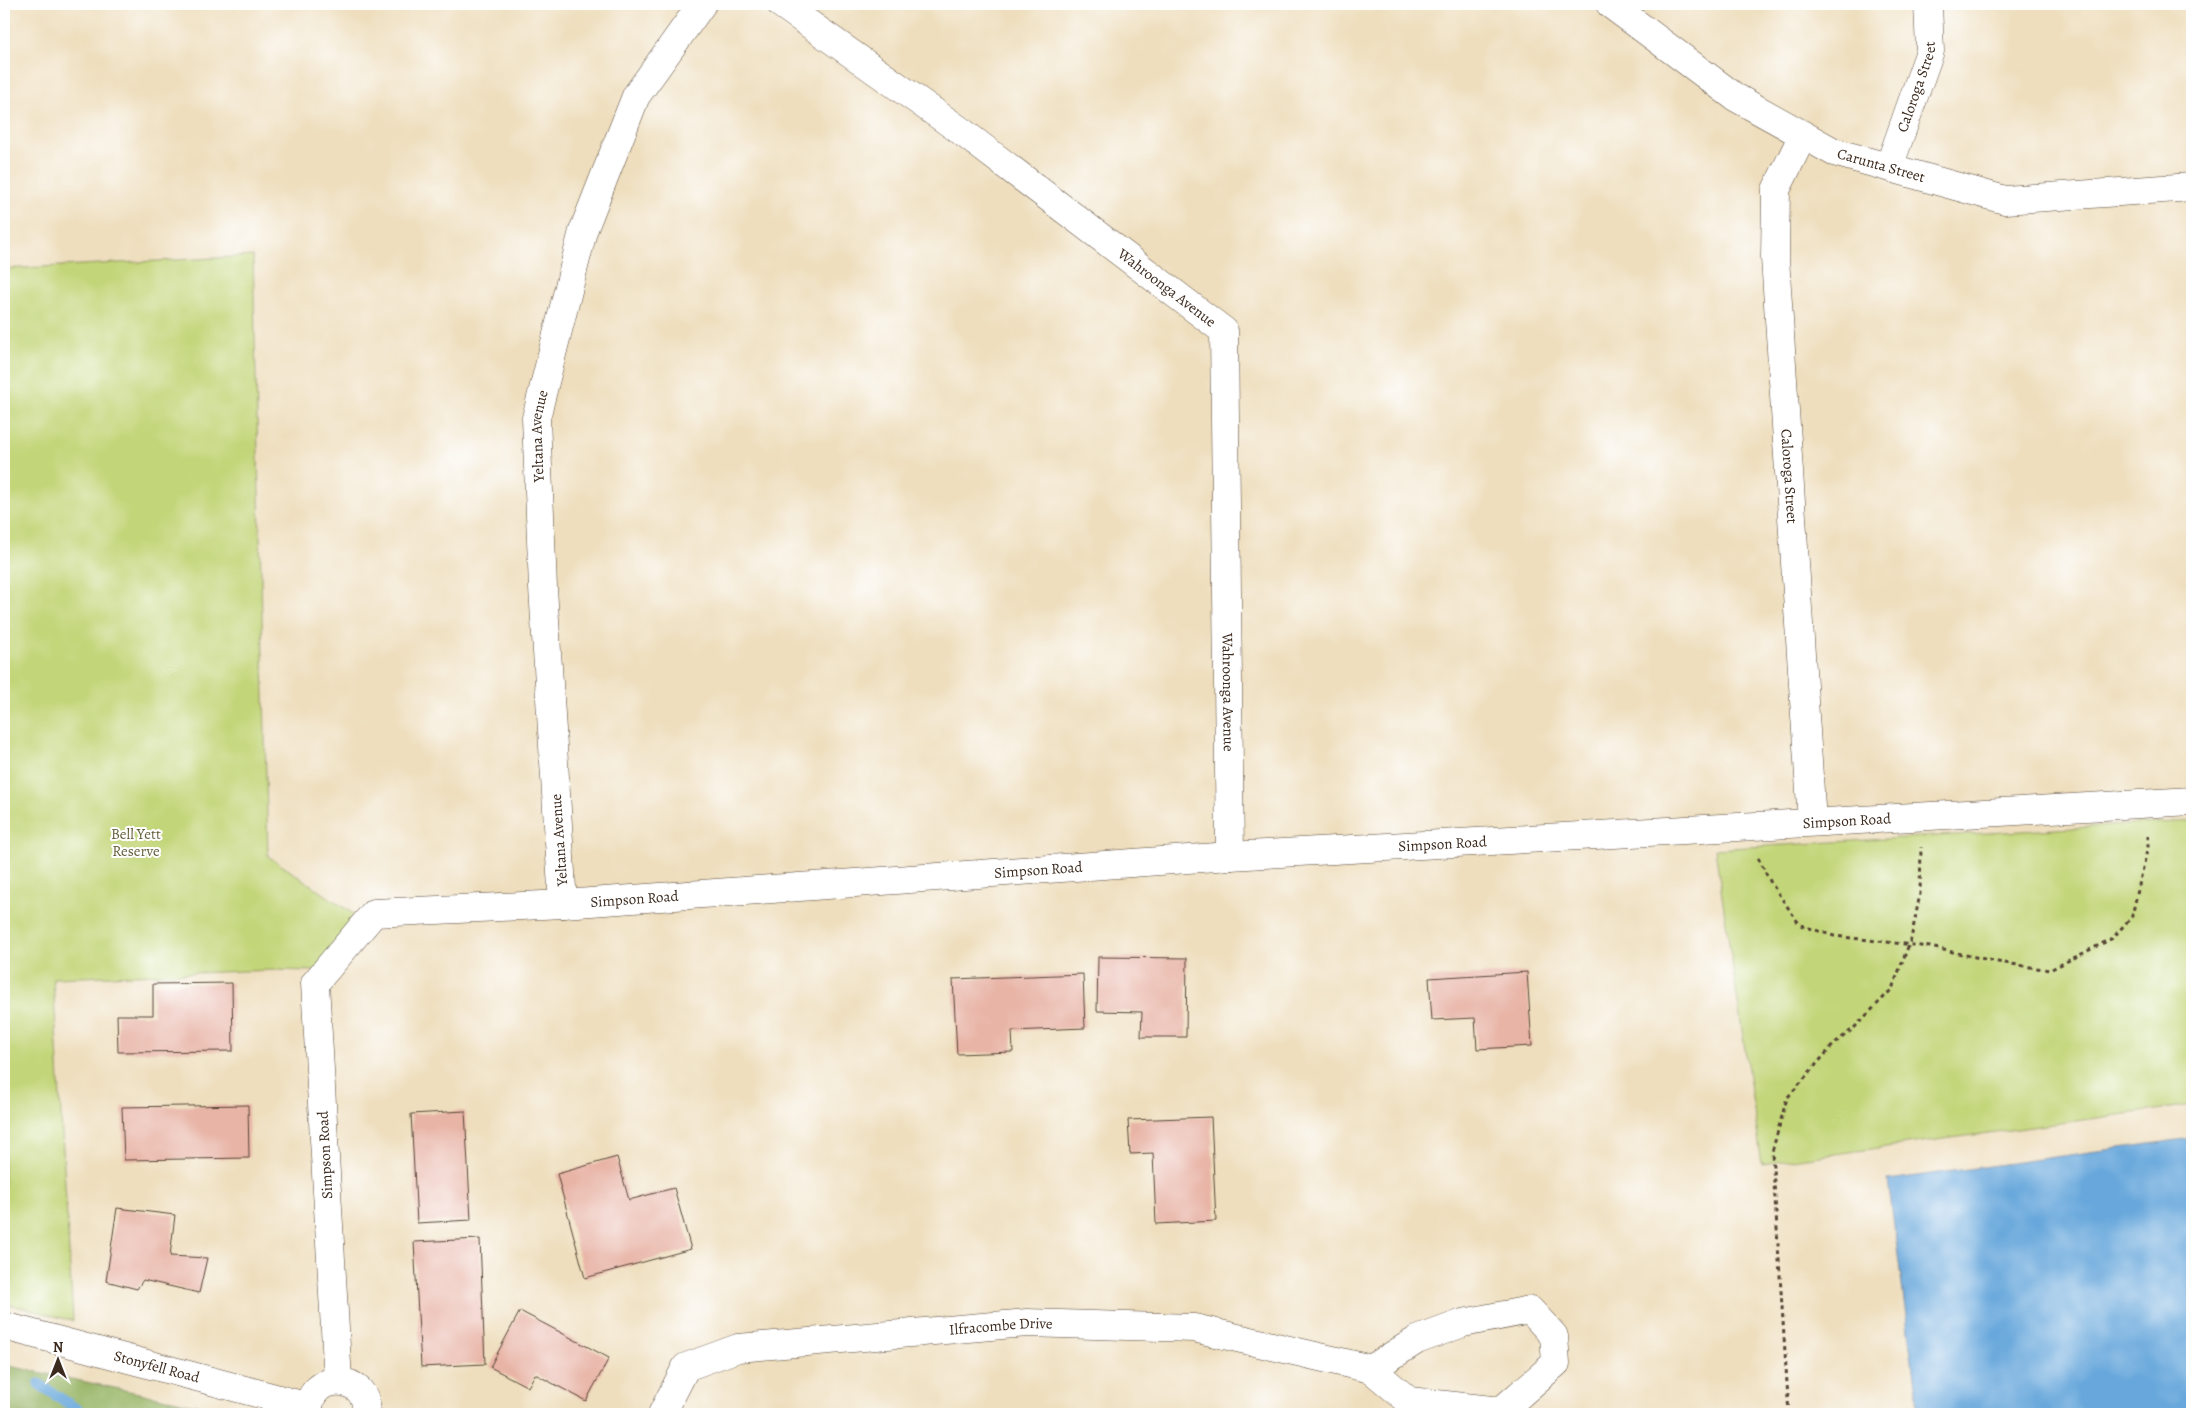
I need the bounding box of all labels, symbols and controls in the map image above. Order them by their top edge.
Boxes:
street label: Caloroga Street [1892,41,1940,135]
street label: Carunta Street [1835,143,1927,187]
street label: Wahroonga Avenue [1113,243,1220,332]
street label: Yeltana Avenue [526,388,553,484]
street label: Caloroga Street [1776,428,1802,524]
street label: Wahroonga Avenue [1217,632,1239,752]
street label: Yeltana Avenue [546,793,572,888]
street label: Simpson Road [1802,808,1893,833]
park label: Bell Yett Reserve [111,824,161,861]
street label: Simpson Road [1398,831,1488,856]
street label: Simpson Road [994,857,1084,883]
street label: Simpson Road [590,886,680,912]
street label: Simpson Road [313,1109,337,1200]
street label: Ilfracombe Drive [948,1313,1053,1340]
north arrow [32,1336,82,1386]
text: N [53,1338,63,1357]
street label: Stonyfell Road [112,1346,203,1388]

